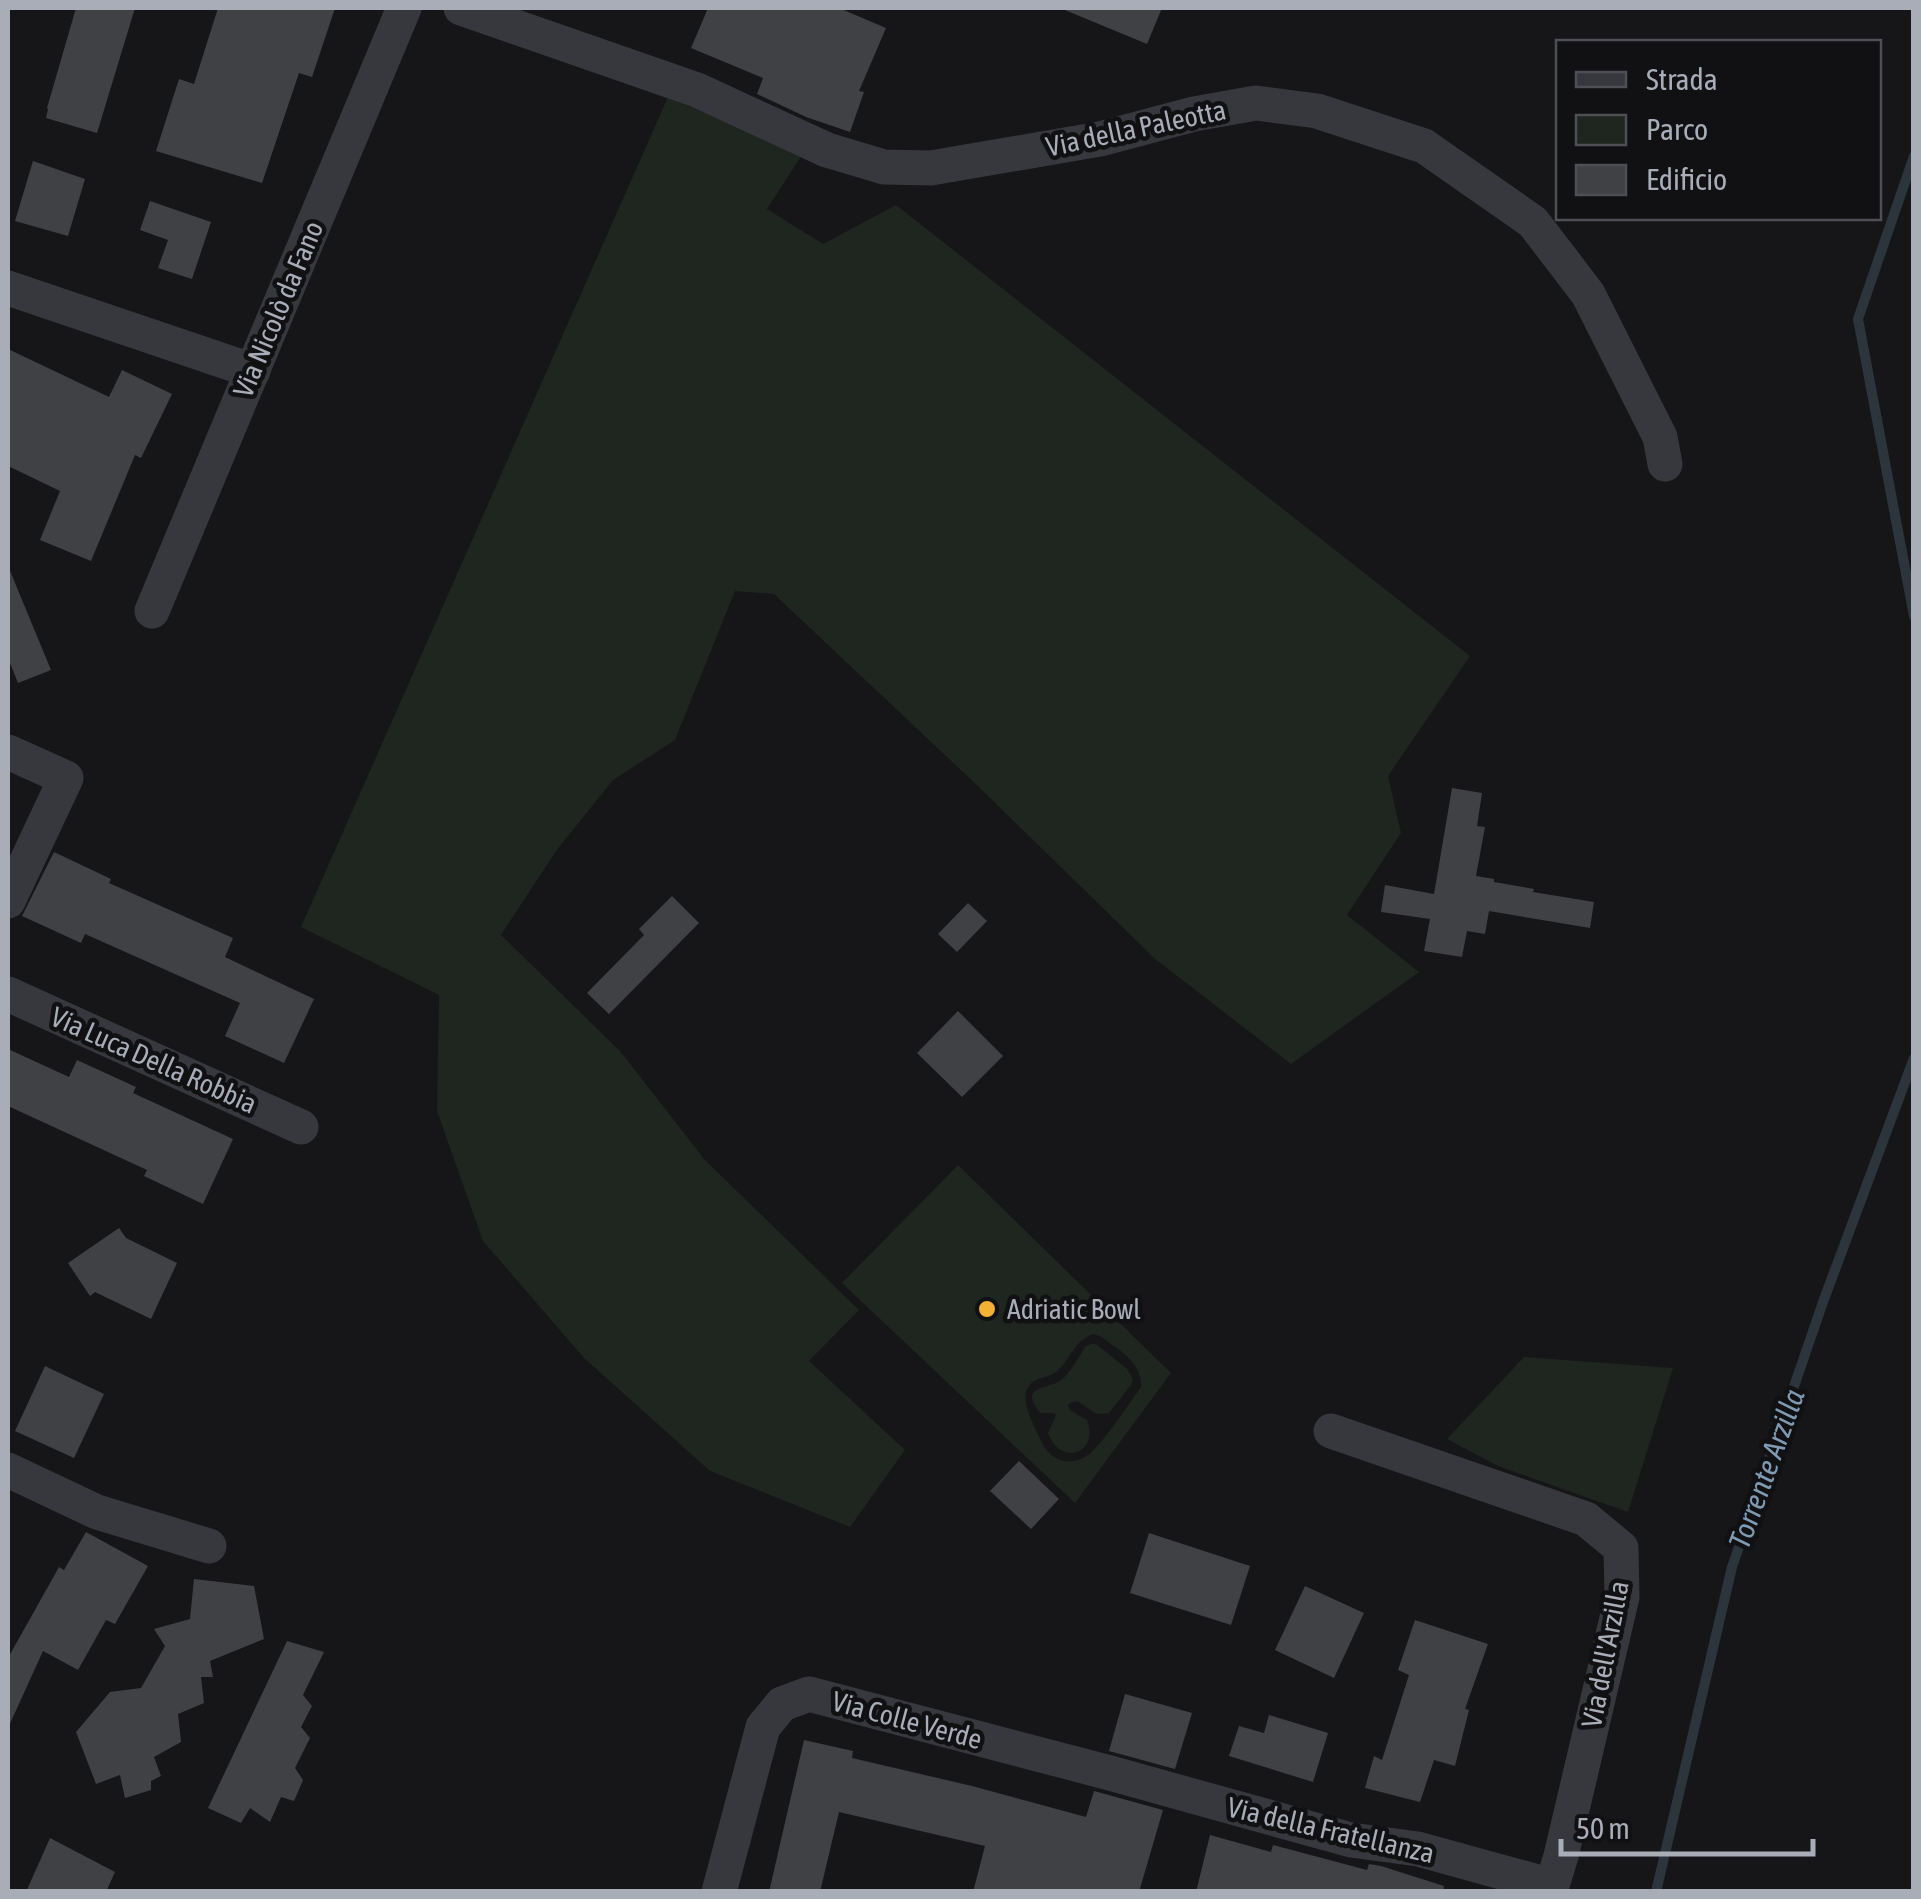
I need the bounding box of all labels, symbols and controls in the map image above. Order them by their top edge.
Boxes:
legend [1556,40,1881,220]
text: Strada [1646,62,1718,96]
street label: Via della Paleotta [1043,93,1229,163]
text: Parco [1646,112,1708,146]
text: Edificio [1646,162,1727,196]
street label: Via Nicolò da Fano [226,216,330,402]
street label: Via Luca Della Robbia [46,1000,262,1120]
place label: Adriatic Bowl [1007,1293,1141,1325]
marker: Adriatic Bowl [976,1298,998,1320]
water label: Torrente Arzilla [1721,1384,1811,1553]
street label: Via dell'Arzilla [1575,1578,1635,1730]
street label: Via Colle Verde [829,1685,985,1755]
street label: Via della Fratellanza [1225,1791,1437,1869]
scale bar [1561,1794,1814,1856]
text: 50 m [1576,1811,1630,1845]

